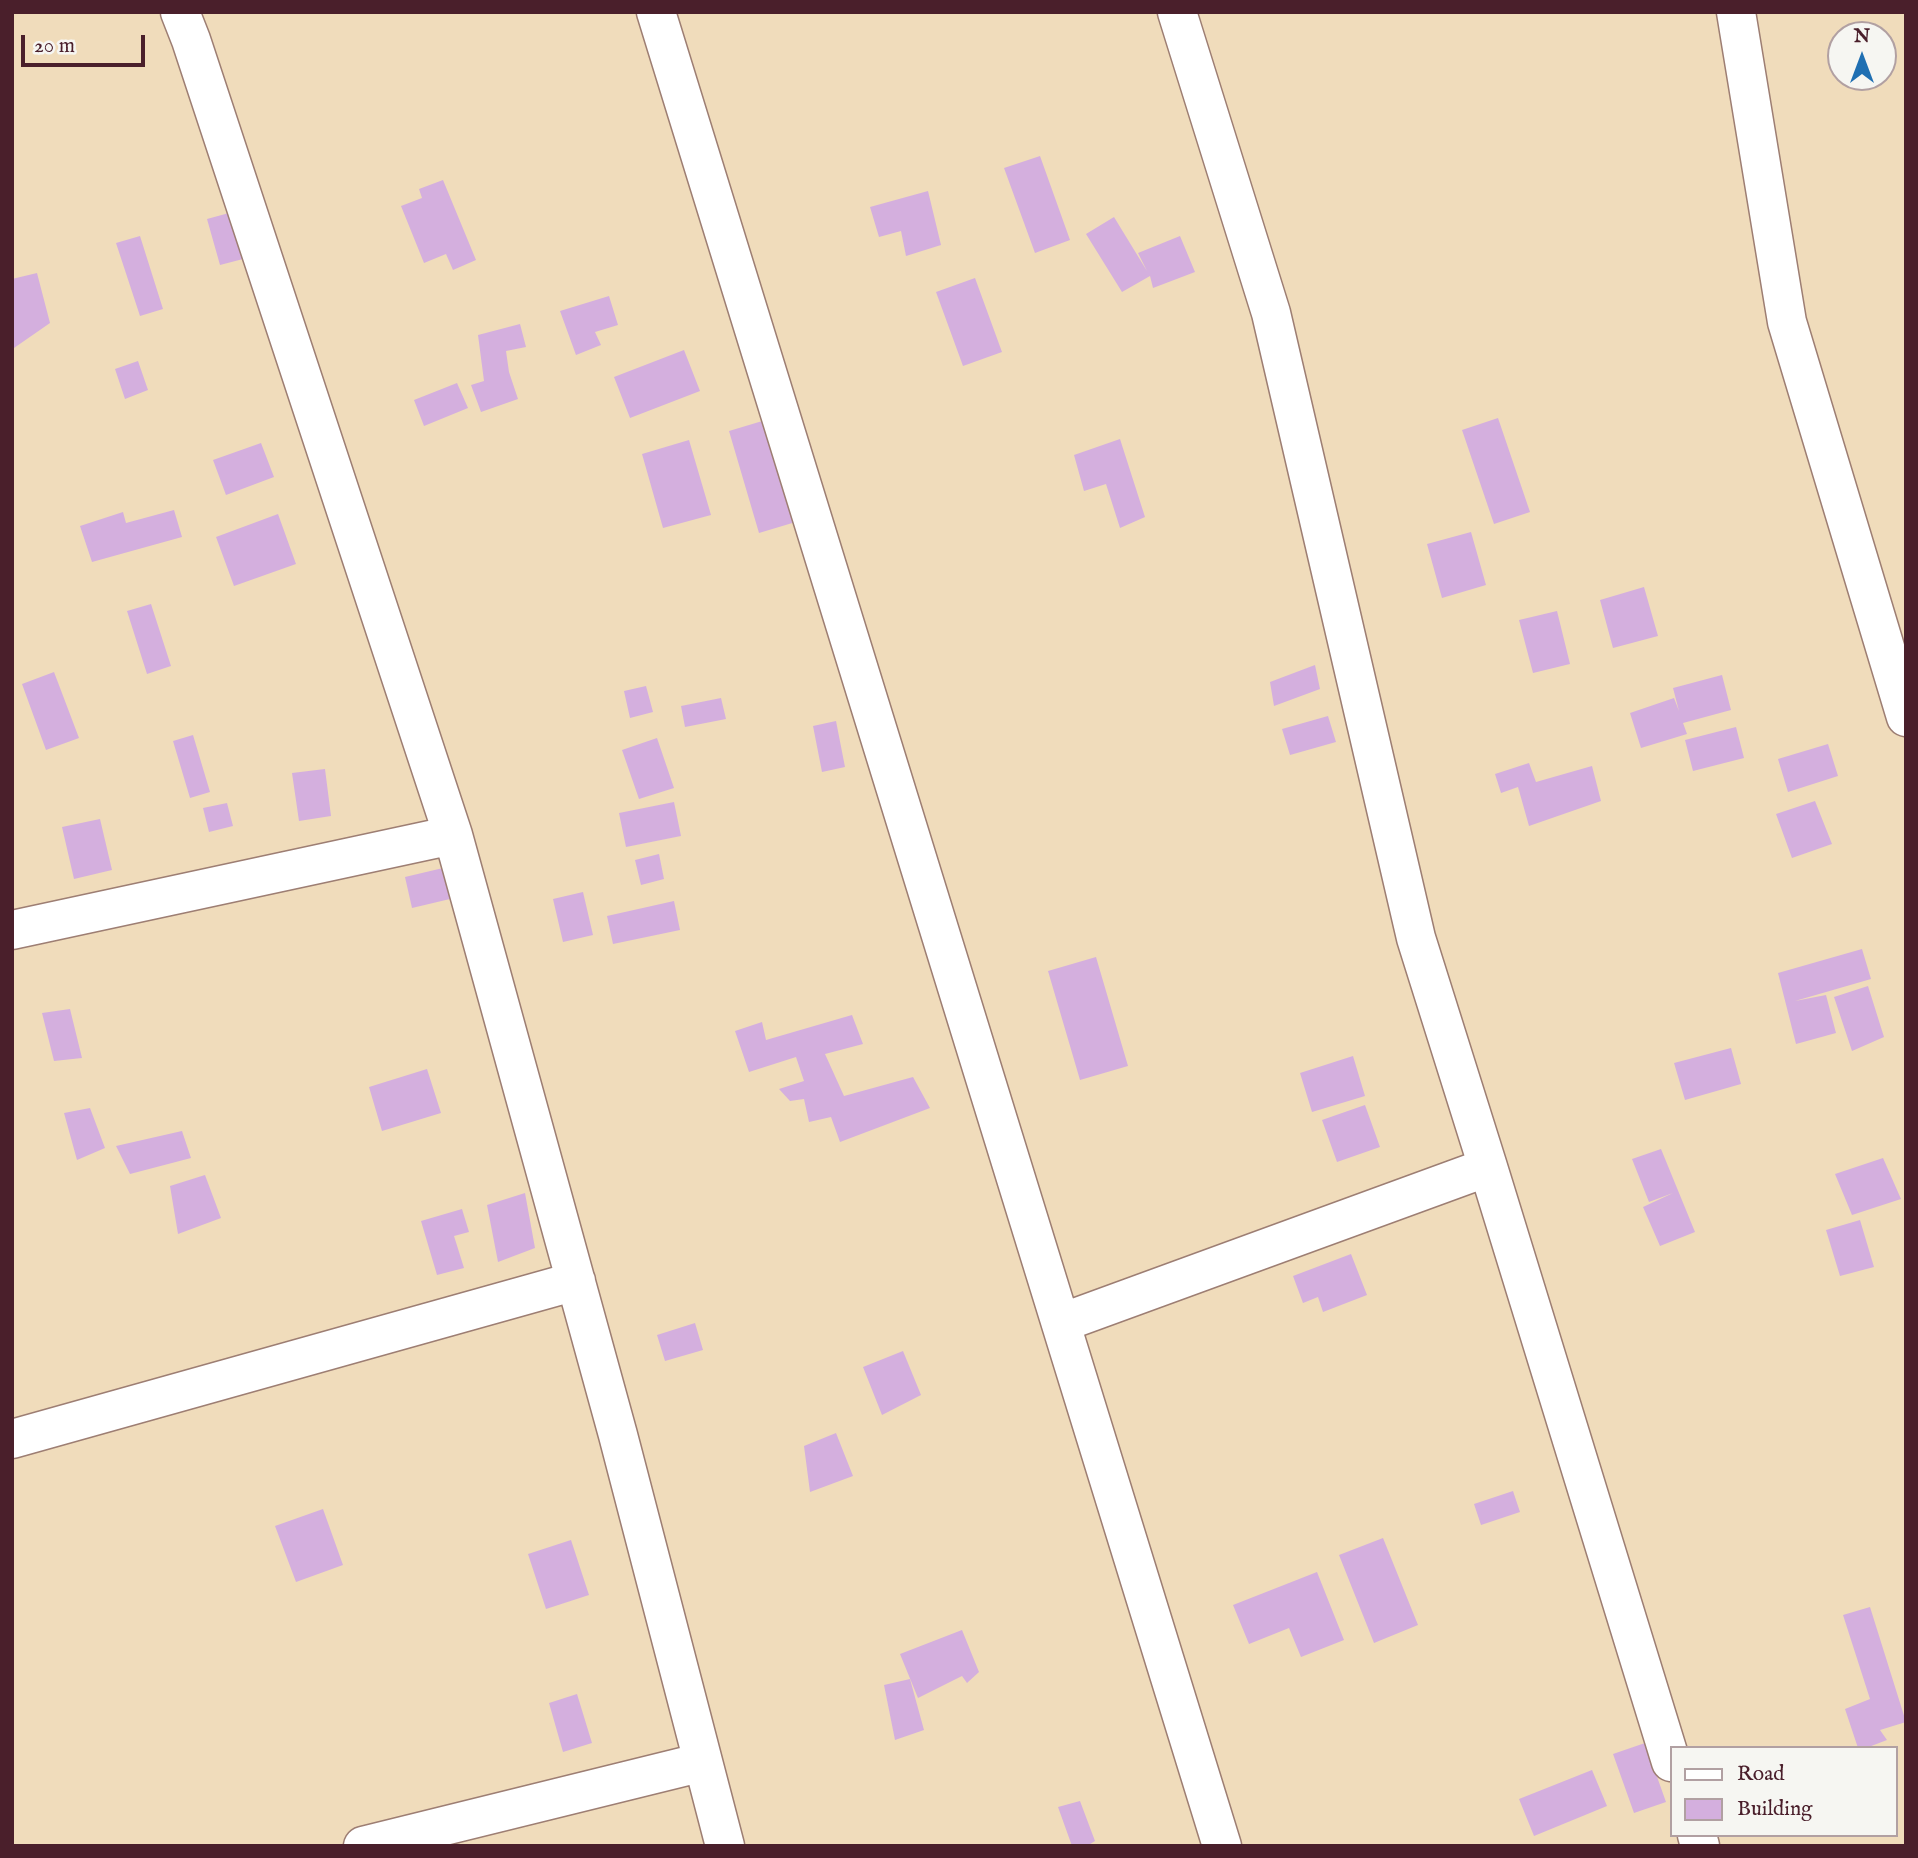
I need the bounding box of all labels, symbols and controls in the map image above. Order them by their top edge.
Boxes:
scale bar [24,21,149,65]
north arrow [1827,21,1897,91]
text: N [1854,25,1870,49]
text: 20 m [34,33,75,60]
legend [1670,1746,1897,1837]
text: Road [1737,1761,1784,1788]
text: Building [1737,1796,1812,1823]

